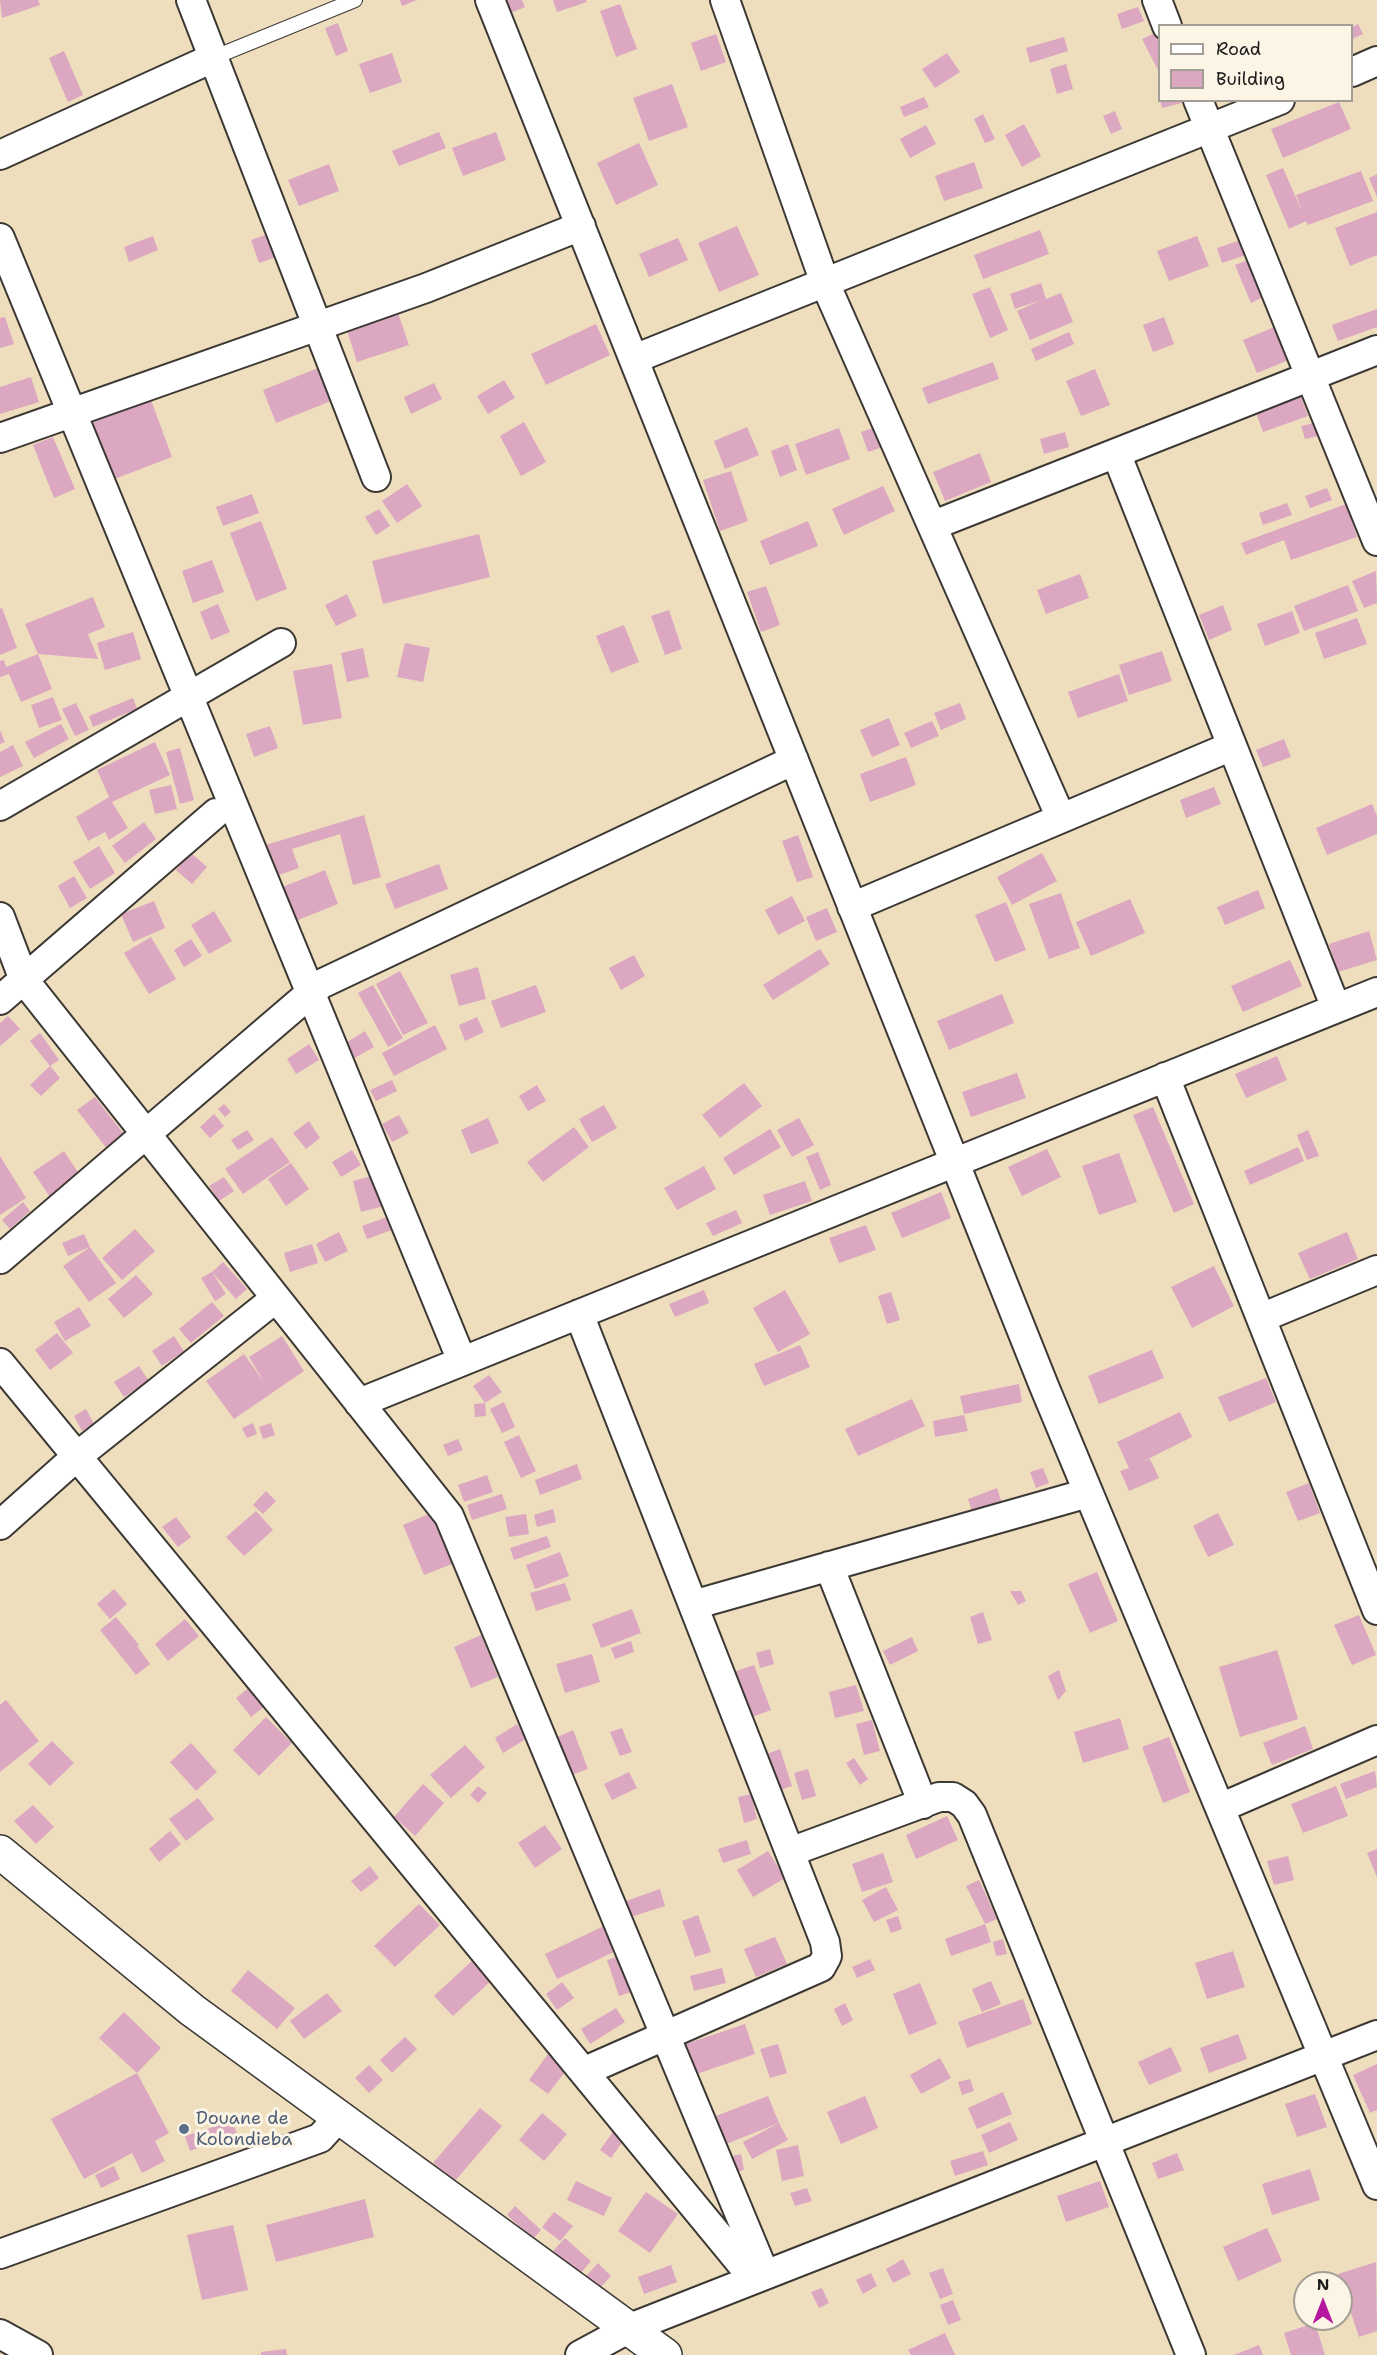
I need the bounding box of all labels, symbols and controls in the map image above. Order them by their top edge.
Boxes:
legend [1158,24,1353,102]
text: Road [1216,37,1261,61]
text: Building [1216,67,1285,91]
place label: Douane de Kolondieba [196,2108,293,2150]
marker: Douane de Kolondieba [177,2122,191,2136]
north arrow [1293,2271,1353,2331]
text: N [1317,2274,1329,2295]

